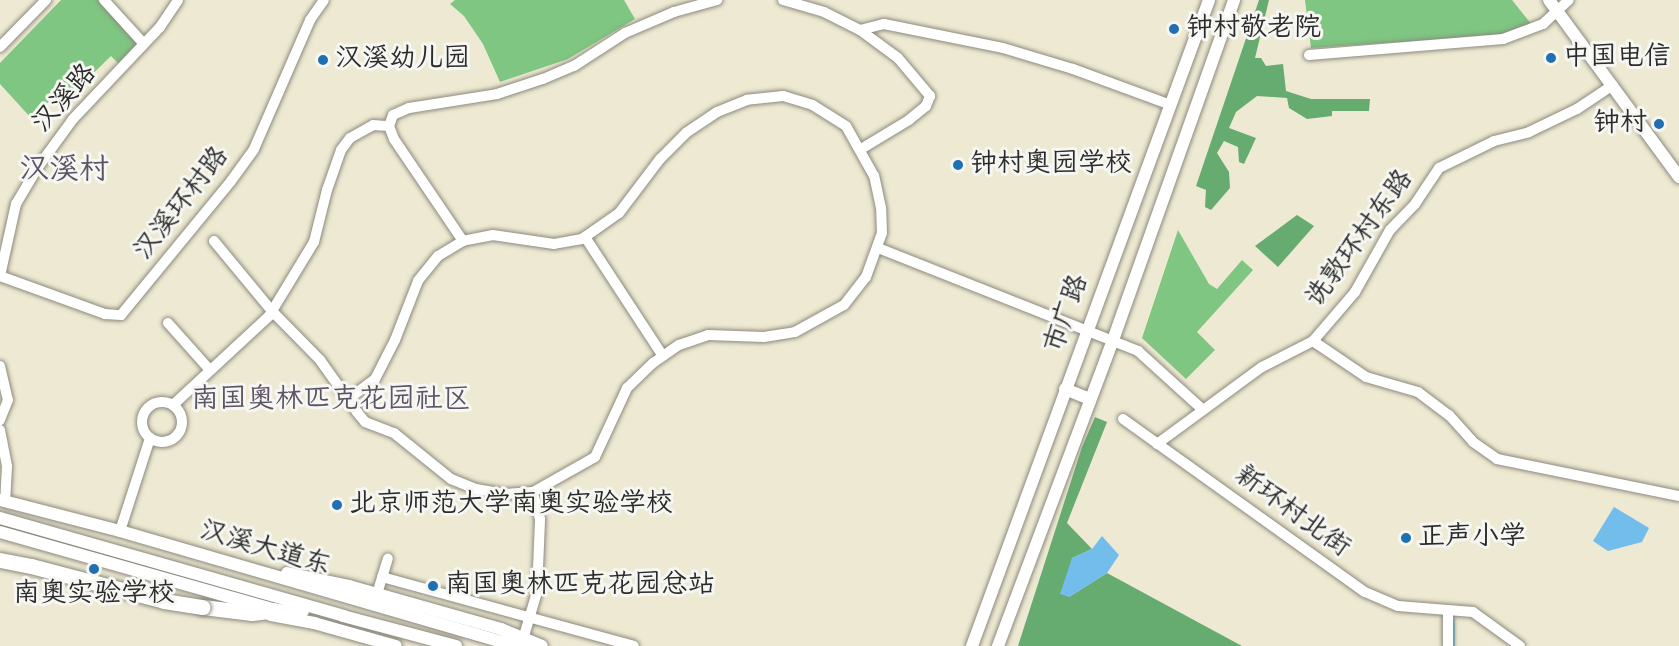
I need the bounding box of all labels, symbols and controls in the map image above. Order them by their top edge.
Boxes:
place label: 钟村敬老院 [1186,13,1321,45]
marker: 钟村敬老院 [1167,22,1181,36]
place label: 中国电信 [1563,42,1671,74]
place label: 汉溪幼儿园 [335,44,470,76]
marker: 中国电信 [1544,51,1558,65]
marker: 汉溪幼儿园 [316,53,330,67]
street label: 汉溪路 [26,58,104,140]
place label: 钟村 [1593,108,1647,140]
marker: 钟村 [1652,117,1666,131]
street label: 汉溪环村路 [128,141,236,267]
place label: 钟村奥园学校 [970,149,1132,181]
district label: 汉溪村 [19,153,109,189]
marker: 钟村奥园学校 [951,158,965,172]
street label: 诜敦环村东路 [1299,164,1421,314]
street label: 市广路 [1038,270,1096,358]
district label: 南国奥林匹克花园社区 [191,384,471,418]
street label: 新环村北街 [1228,459,1356,565]
place label: 北京师范大学南奥实验学校 [349,489,673,521]
marker: 北京师范大学南奥实验学校 [330,498,344,512]
street label: 汉溪大道东 [196,515,334,583]
place label: 正声小学 [1418,522,1526,554]
marker: 正声小学 [1399,531,1413,545]
marker: 南奥实验学校 [87,562,101,576]
place label: 南国奥林匹克花园总站 [445,570,715,602]
place label: 南奥实验学校 [13,579,175,611]
marker: 南国奥林匹克花园总站 [426,579,440,593]

